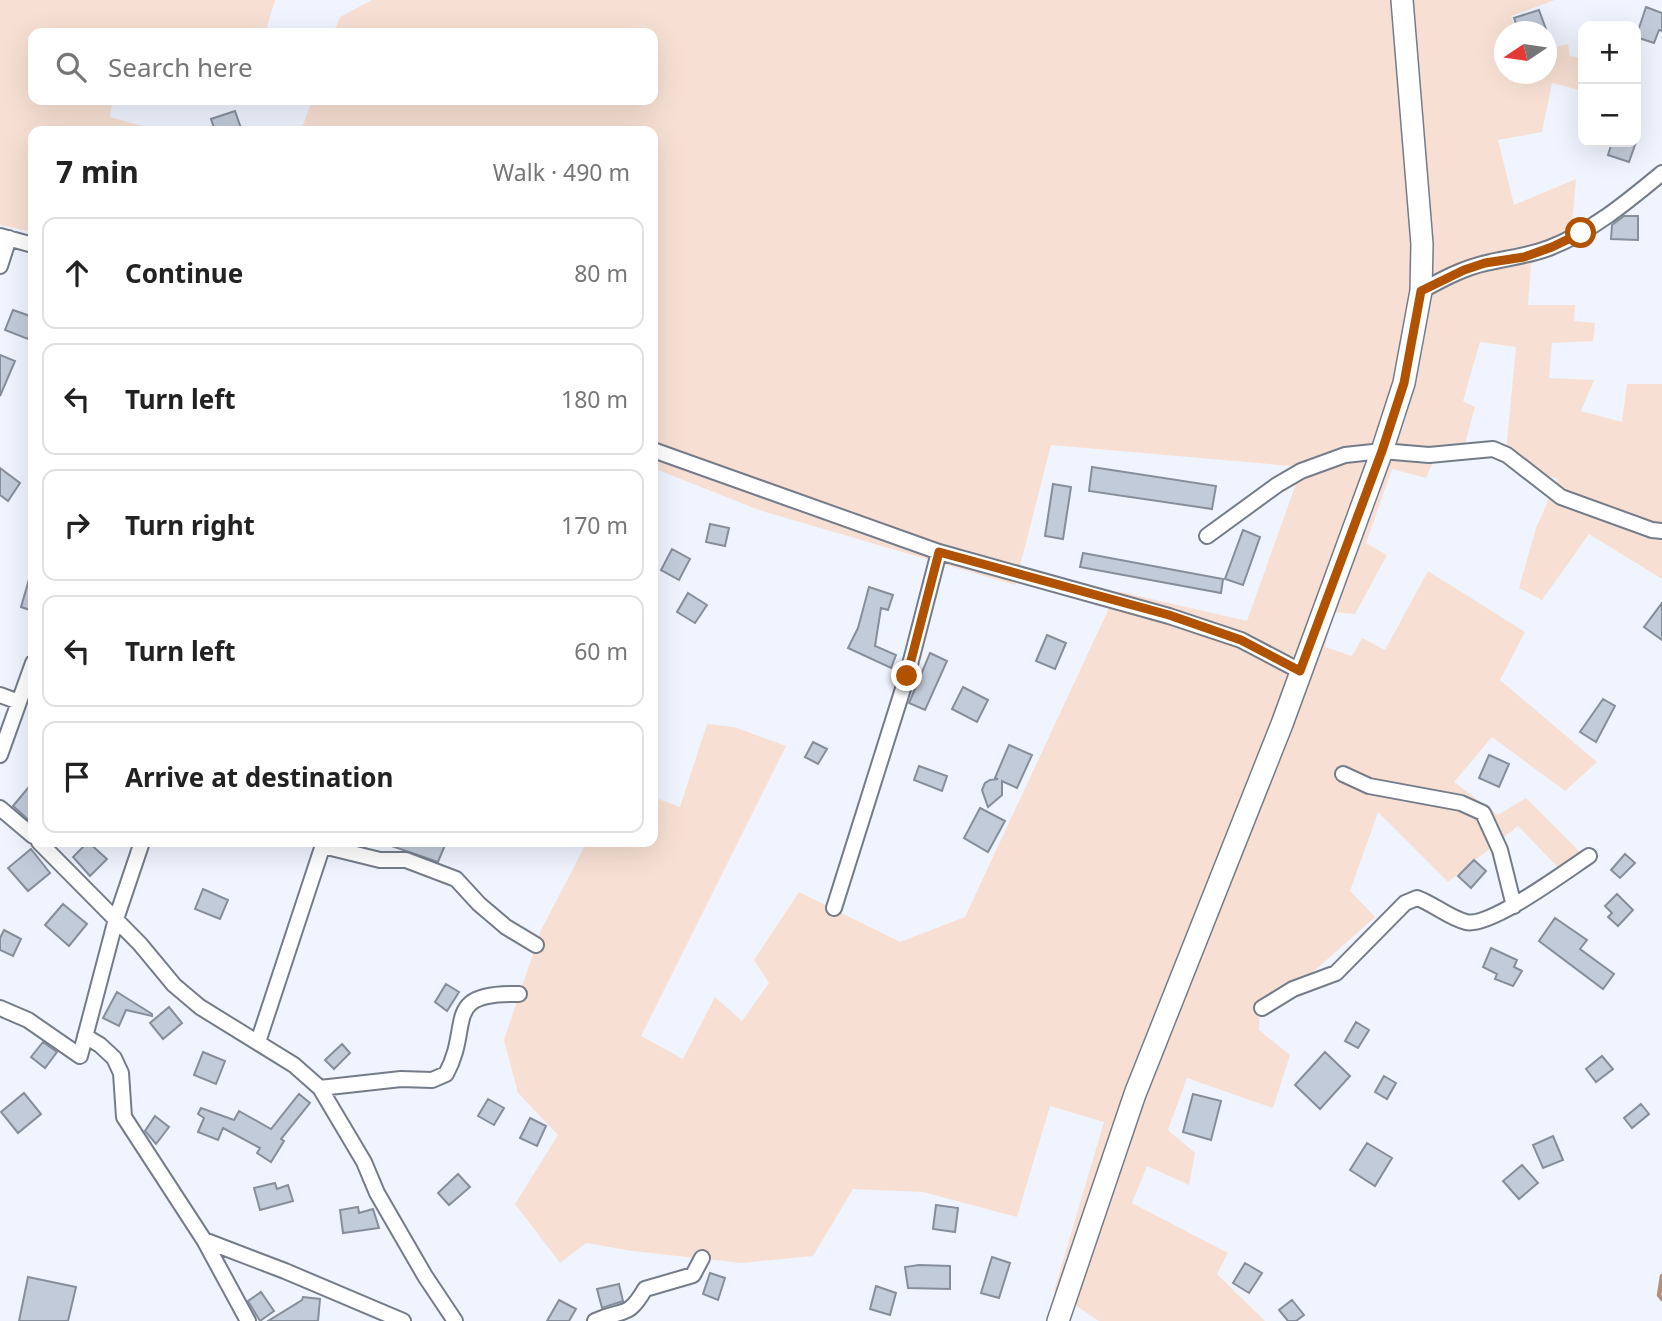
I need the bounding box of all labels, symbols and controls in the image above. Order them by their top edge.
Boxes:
north arrow [1494,21,1557,84]
map controls [1578,21,1641,147]
button: + [1578,21,1641,84]
search box [28,28,658,105]
icon: search [52,48,90,86]
text: Search here [108,49,253,85]
button: − [1578,84,1641,147]
text: 7 min [56,151,139,192]
text: Walk · 490 m [493,156,630,188]
route start [1565,217,1596,248]
icon: ahead [58,254,96,292]
text: Continue [125,255,243,291]
text: 80 m [574,257,628,289]
icon: left [58,380,96,418]
text: Turn left [125,381,236,417]
text: 180 m [561,383,628,415]
icon: right [58,506,96,544]
text: Turn right [125,507,255,543]
text: 170 m [561,509,628,541]
icon: left [58,632,96,670]
text: Turn left [125,633,236,669]
text: 60 m [574,635,628,667]
route end [891,660,922,691]
icon: arrive [58,758,96,796]
text: Arrive at destination [125,759,394,795]

